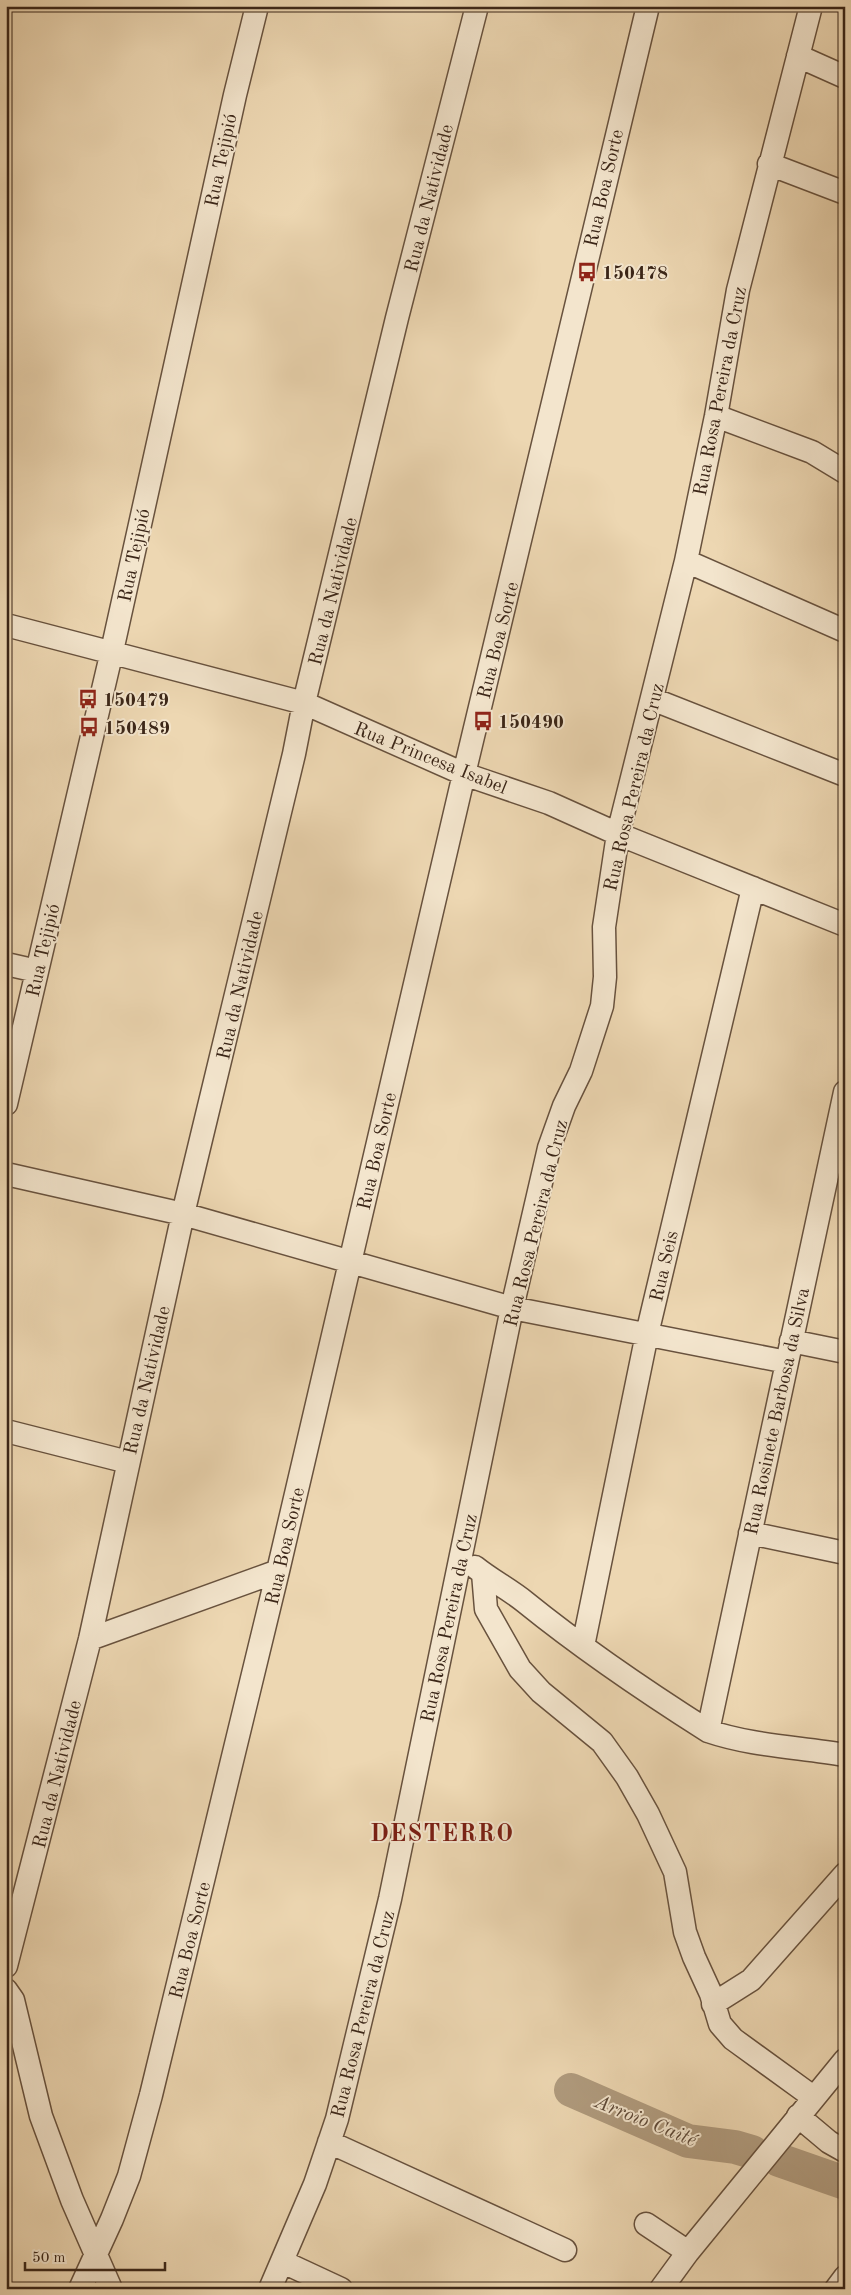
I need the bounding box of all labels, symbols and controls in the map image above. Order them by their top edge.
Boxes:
street label: Rua Tejipió [203,112,242,209]
street label: Rua da Natividade [403,123,458,275]
street label: Rua Boa Sorte [583,128,628,249]
bus stop icon: 150478 [576,261,598,283]
place label: 150478 [602,265,668,284]
street label: Rua Rosa Pereira da Cruz [692,285,751,498]
street label: Rua Tejipió [116,507,155,604]
street label: Rua da Natividade [307,516,362,668]
street label: Rua Boa Sorte [476,580,523,701]
street label: Rua Rosa Pereira da Cruz [602,682,669,893]
bus stop icon: 150479 [77,688,99,710]
place label: 150479 [103,692,169,711]
bus stop icon: 150490 [472,710,494,732]
place label: 150490 [498,714,564,733]
bus stop icon: 150489 [78,716,100,738]
place label: 150489 [104,720,170,739]
street label: Rua Princesa Isabel [351,720,509,799]
street label: Rua Tejipió [24,902,64,999]
street label: Rua da Natividade [215,909,268,1062]
street label: Rua Boa Sorte [356,1091,401,1212]
street label: Rua Rosa Pereira da Cruz [502,1118,572,1329]
street label: Rua Seis [648,1229,683,1304]
street label: Rua Rosinete Barbosa da Silva [743,1285,814,1537]
street label: Rua da Natividade [122,1304,175,1457]
street label: Rua Boa Sorte [264,1486,309,1607]
street label: Rua Rosa Pereira da Cruz [419,1512,482,1725]
street label: Rua da Natividade [31,1699,86,1851]
district label: DESTERRO [370,1823,514,1847]
street label: Rua Boa Sorte [168,1880,215,2001]
street label: Rua Rosa Pereira da Cruz [329,1909,399,2120]
water label: Arroio Caité [591,2092,701,2152]
scale bar [25,2240,165,2272]
text: 50 m [32,2251,66,2266]

